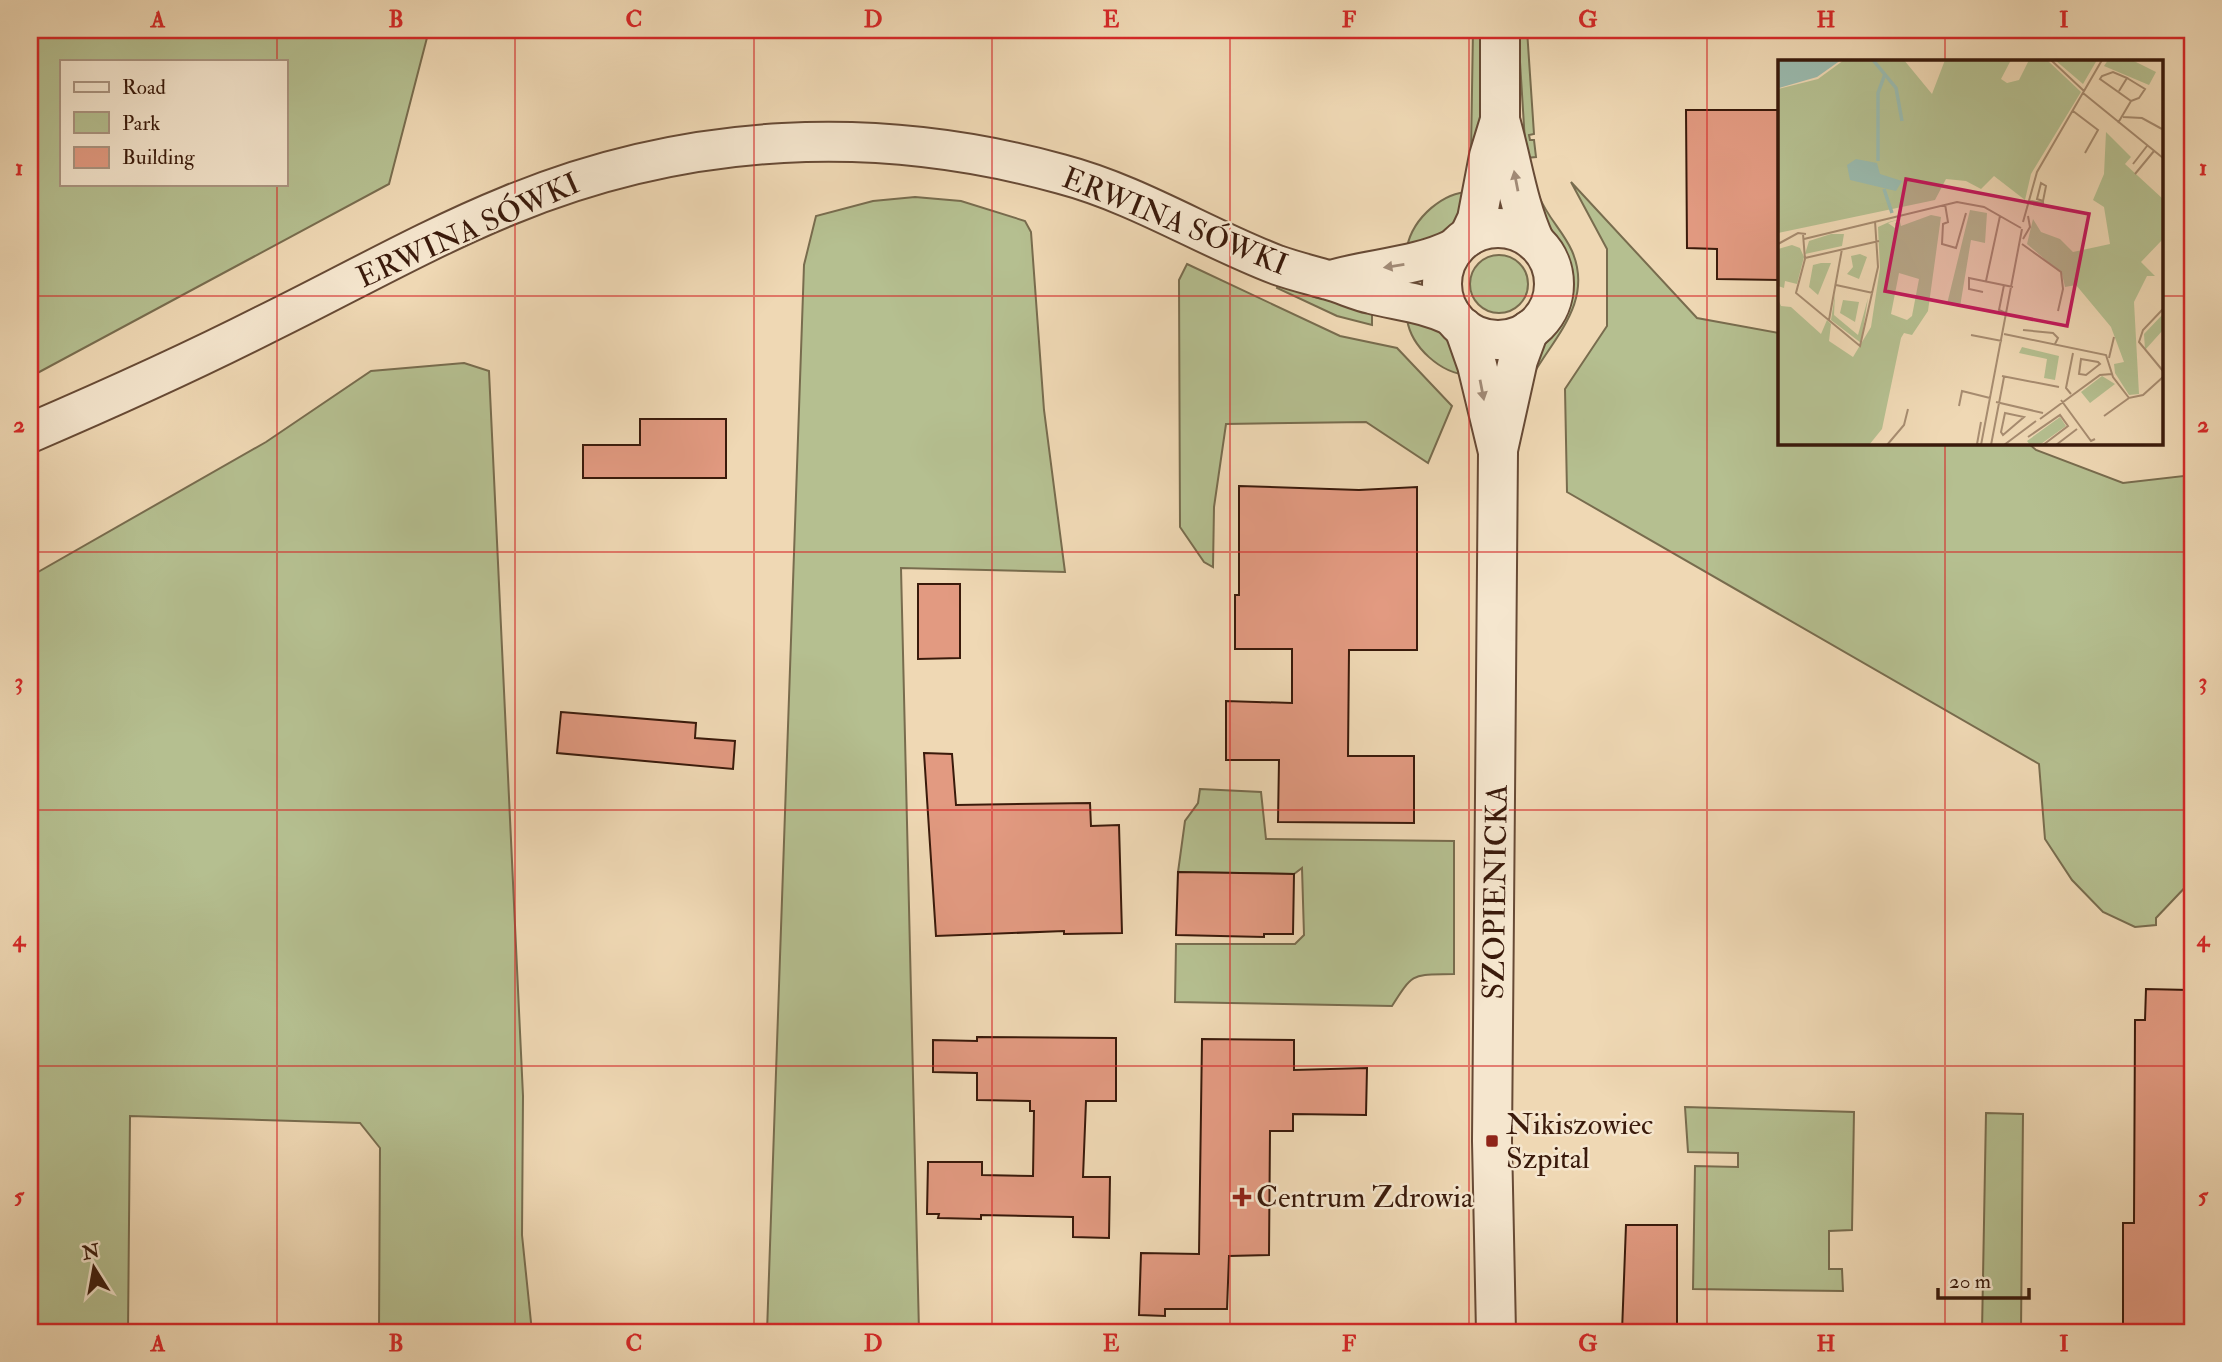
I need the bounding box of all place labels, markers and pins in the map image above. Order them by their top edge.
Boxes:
place label: Nikiszowiec Szpital [1506,1106,1653,1177]
marker: Nikiszowiec Szpital [1484,1133,1500,1149]
place label: Centrum Zdrowia [1256,1179,1474,1216]
marker: Centrum Zdrowia [1234,1189,1250,1205]

